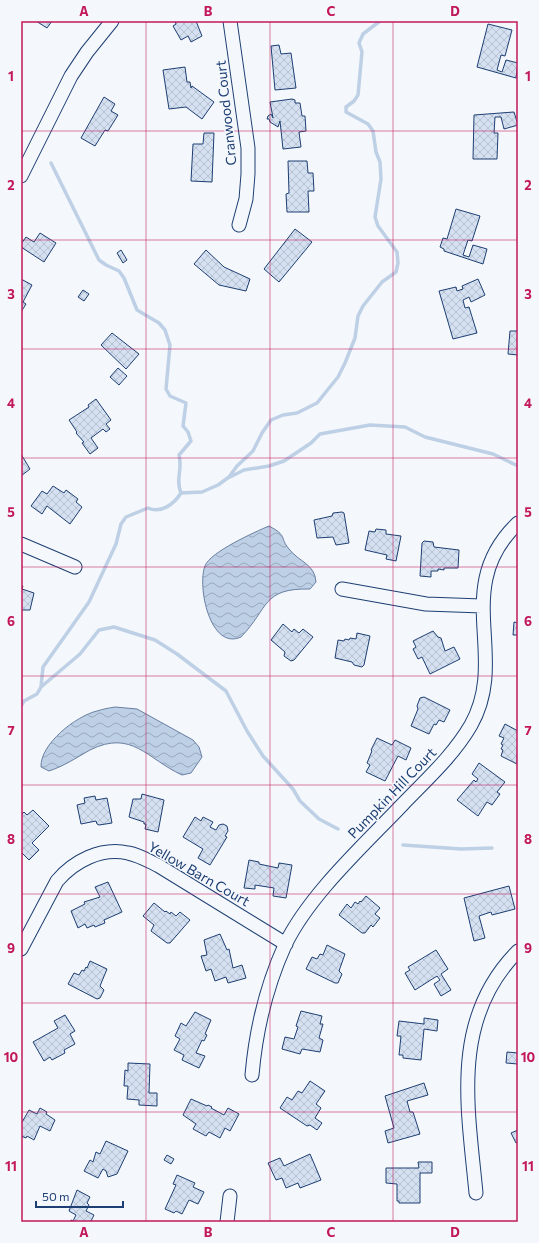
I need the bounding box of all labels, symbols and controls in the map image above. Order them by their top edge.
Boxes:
text: A [79,3,89,19]
text: B [204,3,213,19]
text: C [327,3,336,19]
text: D [450,3,460,19]
street label: Cranwood Court [211,59,239,167]
text: 1 [8,68,14,84]
text: 1 [525,68,531,84]
text: 2 [7,177,15,193]
text: 2 [524,177,532,193]
text: 3 [7,286,15,302]
text: 3 [524,286,532,302]
text: 4 [7,395,15,411]
text: 4 [524,395,532,411]
text: 5 [7,504,15,520]
text: 5 [524,504,532,520]
text: 6 [7,613,15,629]
text: 6 [524,613,532,629]
text: 7 [7,722,15,738]
text: 7 [524,722,532,738]
street label: Pumpkin Hill Court [344,743,440,842]
text: 8 [7,831,15,847]
text: 8 [524,831,532,847]
street label: Yellow Barn Court [146,838,253,910]
text: 9 [7,940,15,956]
text: 9 [524,940,532,956]
text: 10 [4,1049,19,1065]
text: 10 [521,1049,536,1065]
text: 11 [5,1158,17,1174]
text: 11 [522,1158,534,1174]
scale bar [36,1183,123,1209]
text: 50 m [42,1189,70,1203]
text: A [79,1224,89,1240]
text: B [204,1224,213,1240]
text: C [327,1224,336,1240]
text: D [450,1224,460,1240]

